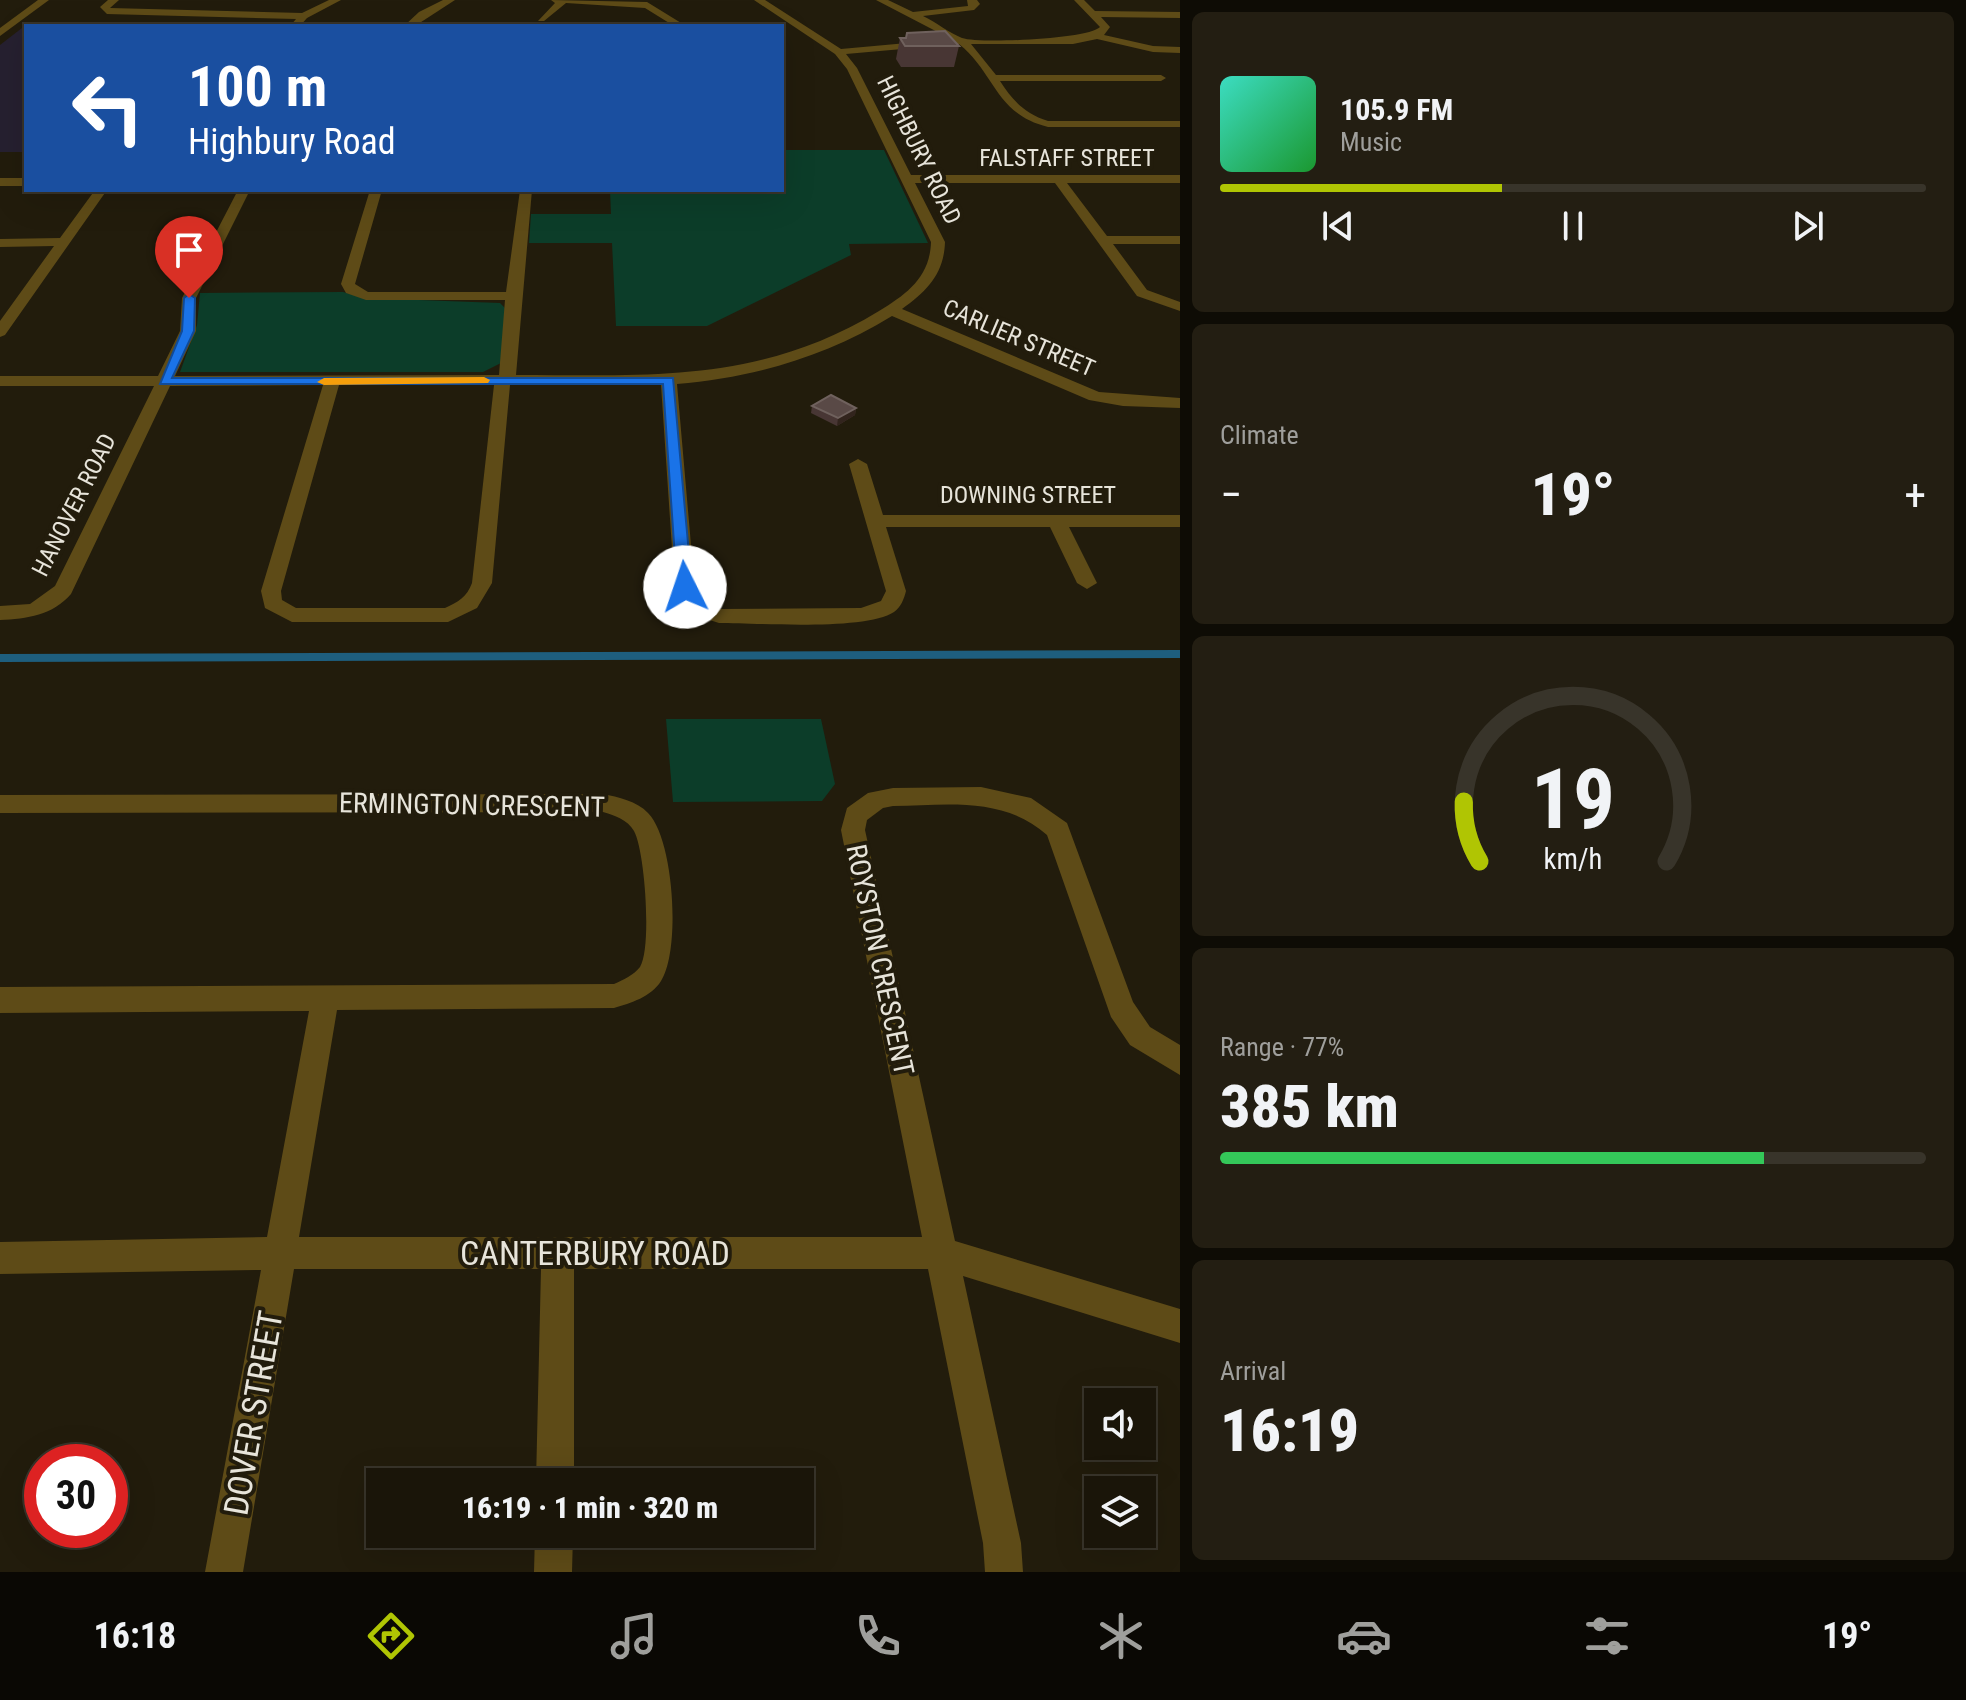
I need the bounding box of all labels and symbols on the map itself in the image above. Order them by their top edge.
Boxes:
street label: HIGHBURY ROAD [871,71,967,229]
street label: FALSTAFF STREET [979,144,1155,172]
pin [155,216,223,298]
street label: CARLIER STREET [939,293,1099,383]
street label: HANOVER ROAD [26,429,122,581]
street label: DOWNING STREET [940,481,1116,509]
position arrow [643,545,727,629]
street label: ERMINGTON CRESCENT [339,786,605,824]
street label: ROYSTON CRESCENT [839,841,921,1079]
street label: CANTERBURY ROAD [460,1233,730,1273]
street label: DOVER STREET [215,1308,291,1518]
speed limit sign: 30 [24,1444,128,1548]

